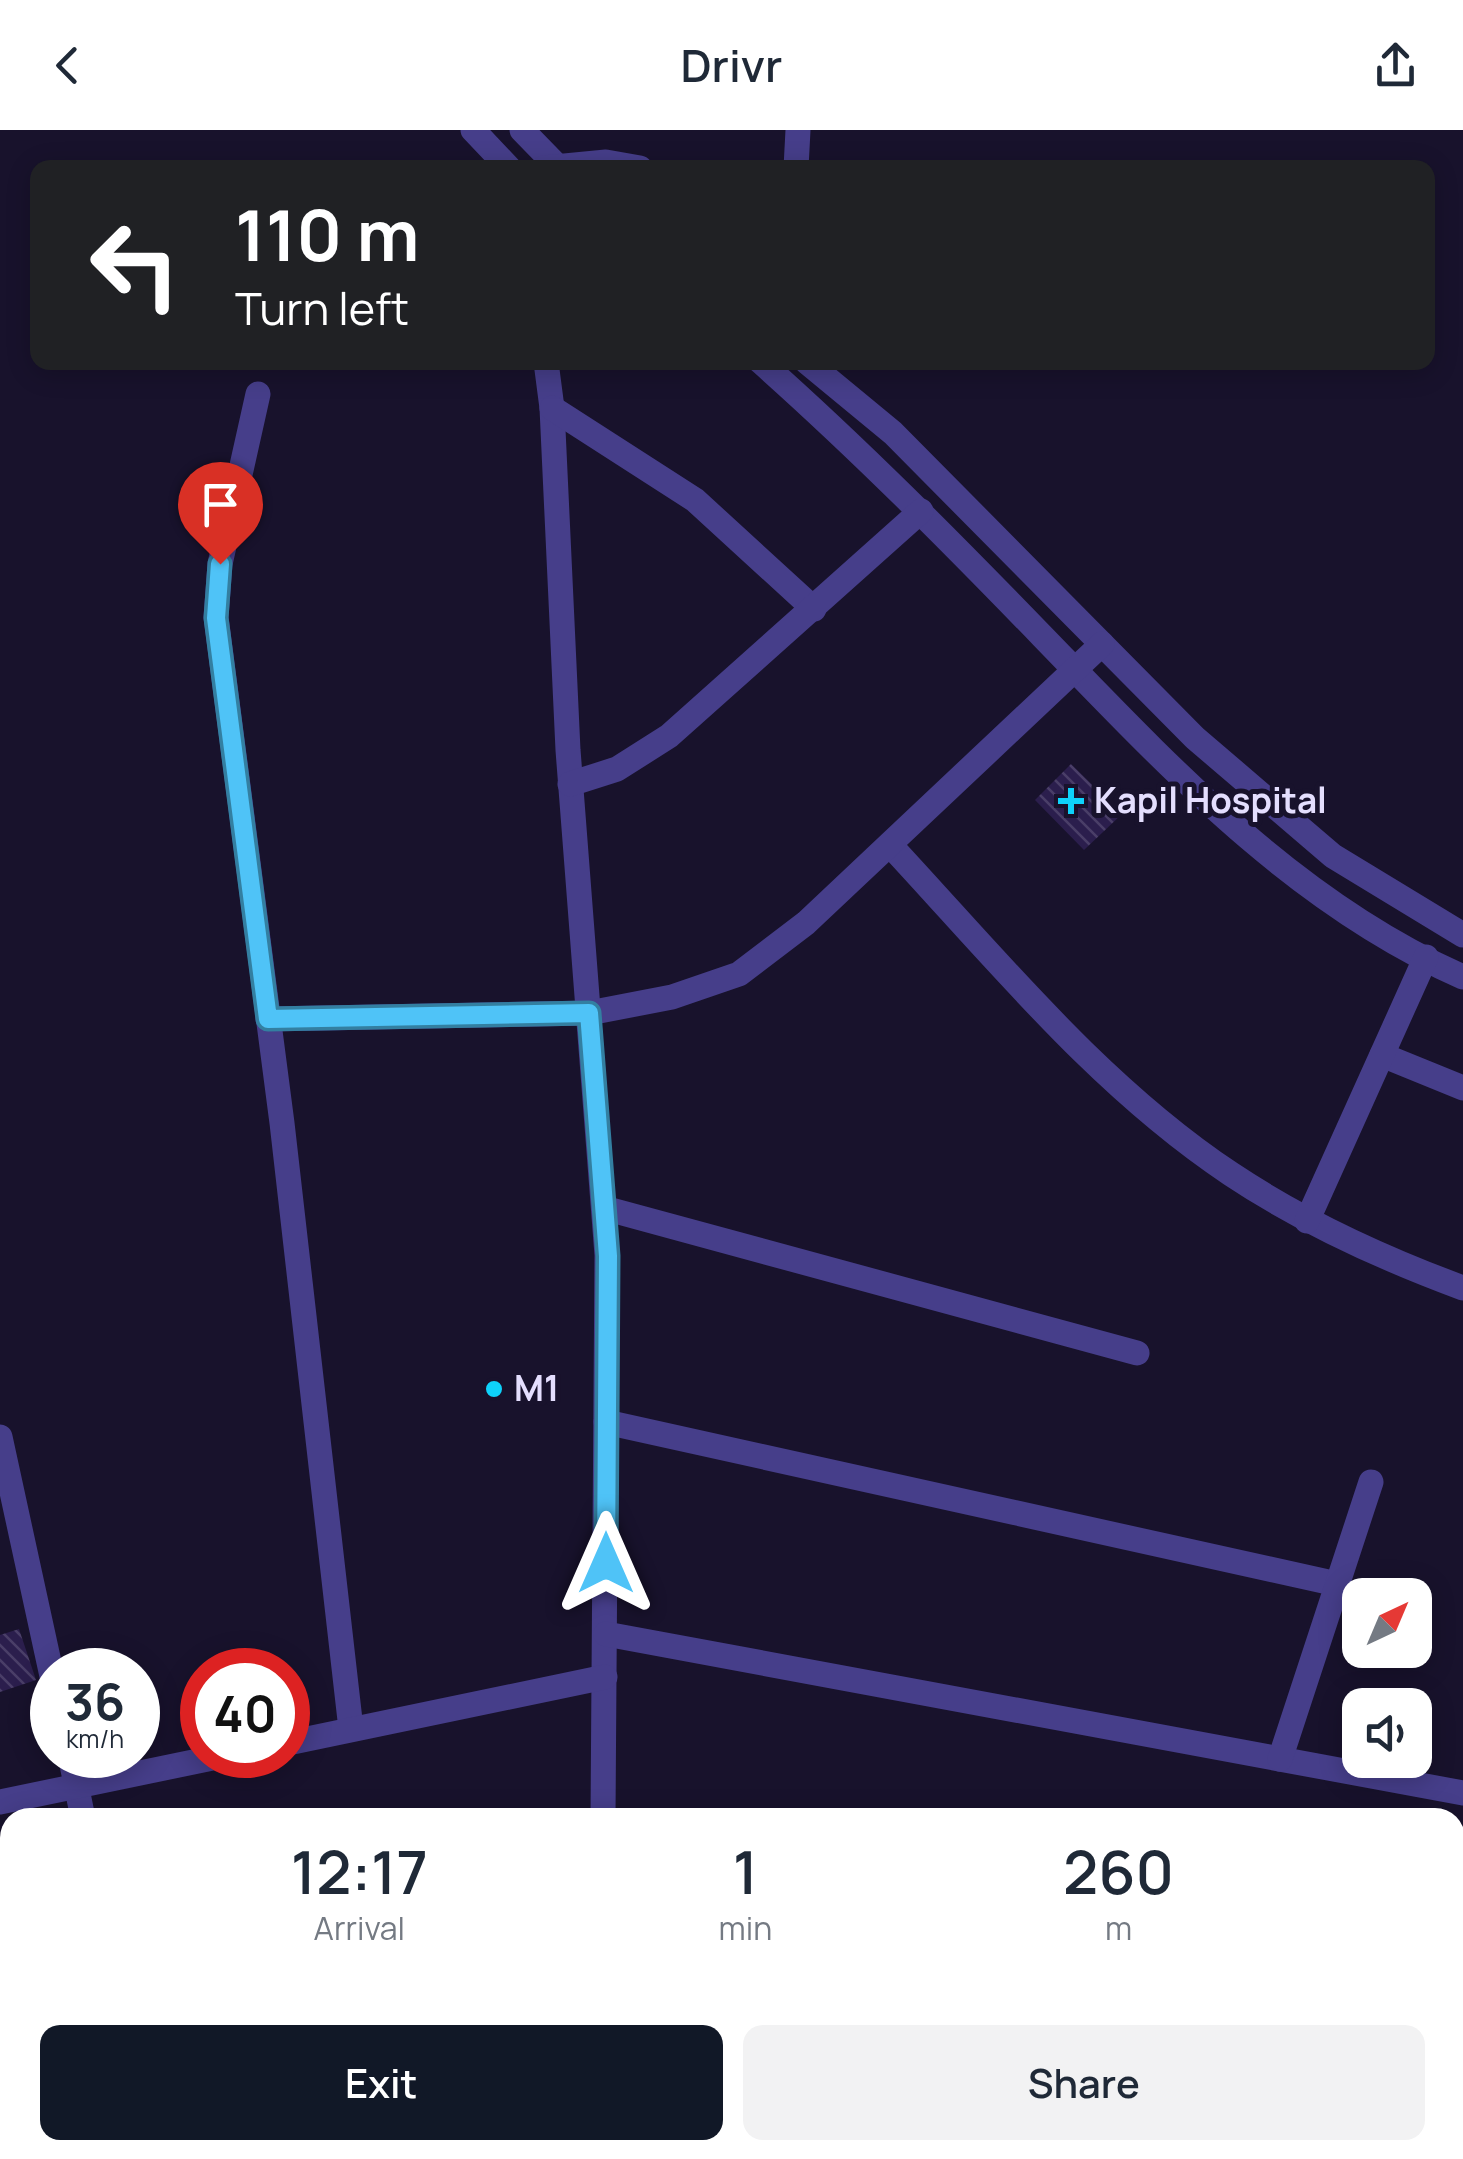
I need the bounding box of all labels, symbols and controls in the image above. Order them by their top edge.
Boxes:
text: Drivr [681,34,782,96]
icon: back [40,38,95,93]
icon: share [1368,38,1423,93]
text: 110 m [235,186,419,282]
icon: left [70,200,200,330]
text: Turn left [235,277,409,339]
pin [178,462,263,565]
icon: arrive [193,477,248,532]
place label: Kapil Hospital [1094,776,1327,824]
marker: Kapil Hospital [1058,788,1084,814]
place label: M1 [514,1364,559,1412]
marker: M1 [483,1378,505,1400]
position arrow [554,1511,658,1615]
north arrow [1342,1578,1432,1668]
map controls [1342,1578,1432,1778]
speed limit sign: 40 [180,1648,310,1778]
text: 36 [65,1667,125,1735]
button: sound [1342,1688,1432,1778]
text: km/h [66,1721,124,1756]
text: 12:17 [291,1830,428,1912]
text: 1 [733,1830,758,1912]
text: 260 [1063,1830,1174,1912]
text: Arrival [314,1906,405,1950]
text: min [719,1906,772,1950]
text: m [1105,1906,1132,1950]
button: Exit [40,2025,723,2140]
button: Share [743,2025,1425,2140]

